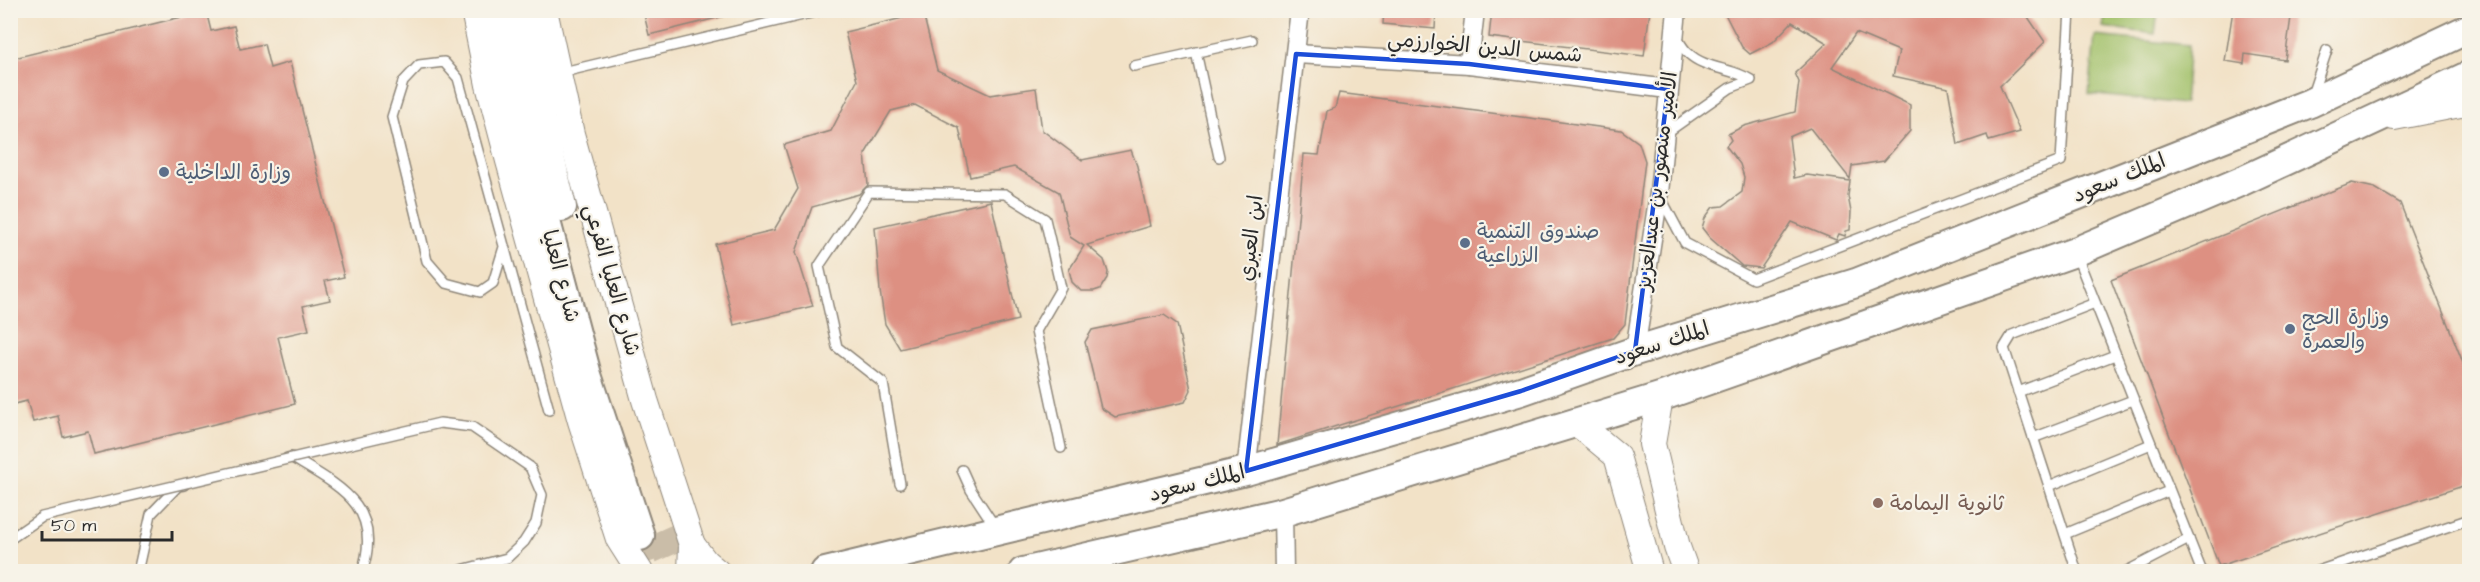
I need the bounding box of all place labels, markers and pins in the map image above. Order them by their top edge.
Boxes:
place label: وزارة الداخلية [176,158,291,187]
marker: وزارة الداخلية [157,165,171,179]
place label: صندوق التنمية الزراعية [1477,217,1599,270]
marker: صندوق التنمية الزراعية [1458,236,1472,250]
place label: وزارة الحج والعمرة [2302,303,2389,356]
marker: وزارة الحج والعمرة [2283,322,2297,336]
place label: ثانوية اليمامة [1890,489,2005,518]
marker: ثانوية اليمامة [1871,496,1885,510]

